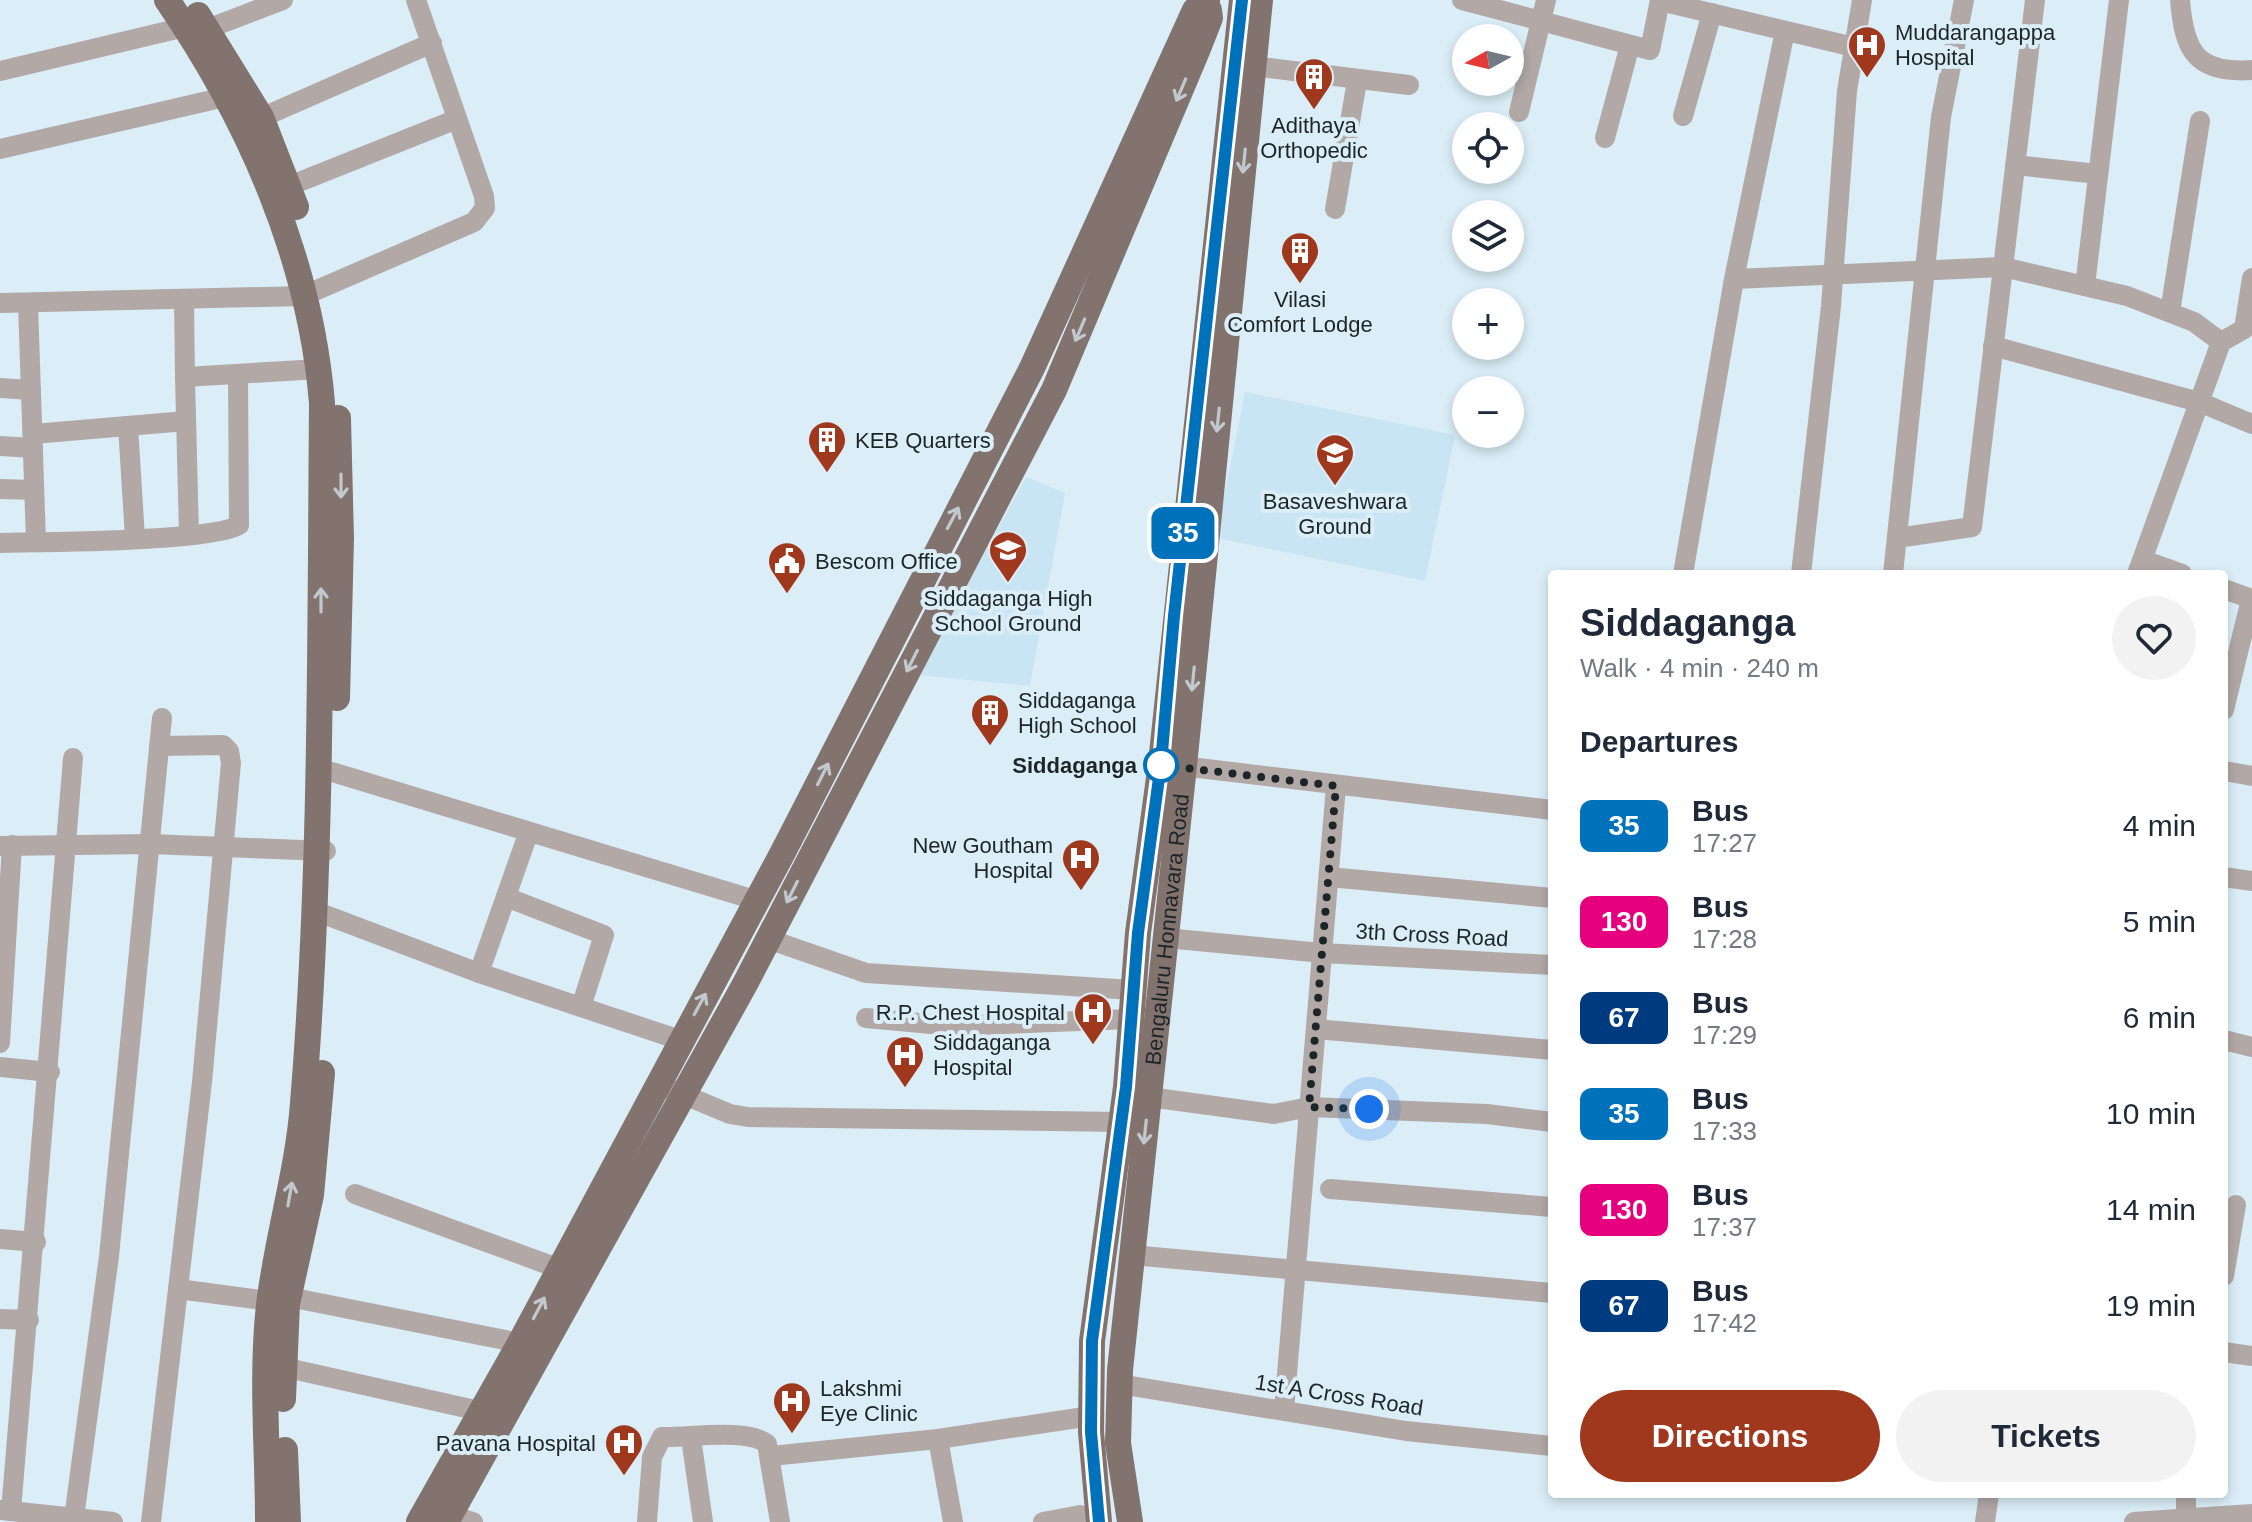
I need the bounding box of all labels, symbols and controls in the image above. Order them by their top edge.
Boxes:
place label: Muddarangappa Hospital [1895,20,2056,70]
north arrow [1452,24,1524,96]
map controls [1452,24,1524,448]
hospital icon: Muddarangappa Hospital [1846,24,1888,79]
building icon: Adithaya Orthopedic [1293,56,1335,111]
one-way arrow [1172,77,1187,102]
button: locate [1452,112,1524,184]
place label: Adithaya Orthopedic [1260,113,1368,163]
one-way arrow [1236,147,1251,174]
button: layers [1452,200,1524,272]
building icon: Vilasi Comfort Lodge [1279,230,1321,285]
place label: Vilasi Comfort Lodge [1227,287,1373,337]
button: + [1452,288,1524,360]
one-way arrow [1071,317,1086,342]
button: − [1452,376,1524,448]
one-way arrow [1211,406,1226,433]
building icon: KEB Quarters [806,419,848,474]
place label: KEB Quarters [855,428,991,453]
school or university icon: Basaveshwara Ground [1314,432,1356,487]
one-way arrow [333,472,349,499]
place label: Basaveshwara Ground [1263,489,1408,539]
one-way arrow [946,506,962,530]
line badge: 35 [1147,507,1219,559]
text: 35 [1167,517,1199,548]
school or university icon: Siddaganga High School Ground [987,529,1029,584]
public building icon: Bescom Office [766,540,808,595]
place label: Bescom Office [815,549,958,574]
place label: Siddaganga High School Ground [924,586,1092,636]
one-way arrow [313,587,329,614]
button: heart [2112,596,2196,680]
text: Siddaganga [1580,602,1795,644]
one-way arrow [903,649,919,673]
text: Walk · 4 min · 240 m [1580,653,1819,683]
one-way arrow [1185,665,1200,692]
place label: Siddaganga High School [1018,688,1137,738]
building icon: Siddaganga High School [969,692,1011,747]
text: Departures [1580,725,1738,758]
marker: Siddaganga [1144,748,1178,782]
place label: Siddaganga [1012,753,1138,778]
one-way arrow [815,763,831,787]
street label: Bengaluru Honnavara Road [1140,792,1194,1066]
text: Bus [1692,794,1749,827]
text: 4 min [2123,809,2196,842]
text: 35 [1608,810,1640,841]
text: 17:27 [1692,828,1757,858]
place label: New Goutham Hospital [912,833,1053,883]
hospital icon: New Goutham Hospital [1060,837,1102,892]
one-way arrow [784,880,800,904]
text: Bus [1692,890,1749,923]
text: 5 min [2123,905,2196,938]
text: 130 [1601,906,1647,937]
street label: 3th Cross Road [1355,919,1509,951]
text: 17:28 [1692,924,1757,954]
text: Bus [1692,986,1749,1019]
hospital icon: R.P. Chest Hospital [1072,991,1114,1046]
one-way arrow [693,992,709,1016]
place label: R.P. Chest Hospital [876,1000,1065,1025]
text: 6 min [2123,1001,2196,1034]
text: 67 [1608,1002,1640,1033]
text: 17:29 [1692,1020,1757,1050]
place label: Siddaganga Hospital [933,1030,1051,1080]
hospital icon: Siddaganga Hospital [884,1034,926,1089]
text: Bus [1692,1082,1749,1115]
your location [1349,1089,1389,1129]
text: 10 min [2106,1097,2196,1130]
text: 35 [1608,1098,1640,1129]
text: 17:33 [1692,1116,1757,1146]
one-way arrow [1138,1118,1153,1145]
text: Bus [1692,1178,1749,1211]
one-way arrow [284,1182,299,1208]
text: 14 min [2106,1193,2196,1226]
text: 130 [1601,1194,1647,1225]
text: 17:37 [1692,1212,1757,1242]
text: Bus [1692,1274,1749,1307]
text: 19 min [2106,1289,2196,1322]
text: 67 [1608,1290,1640,1321]
one-way arrow [532,1296,548,1320]
text: 17:42 [1692,1308,1757,1338]
street label: 1st A Cross Road [1253,1369,1425,1421]
place label: Lakshmi Eye Clinic [820,1376,918,1426]
hospital icon: Lakshmi Eye Clinic [771,1380,813,1435]
button: Directions [1580,1390,1880,1482]
button: Tickets [1896,1390,2196,1482]
hospital icon: Pavana Hospital [603,1422,645,1477]
place label: Pavana Hospital [436,1431,596,1456]

